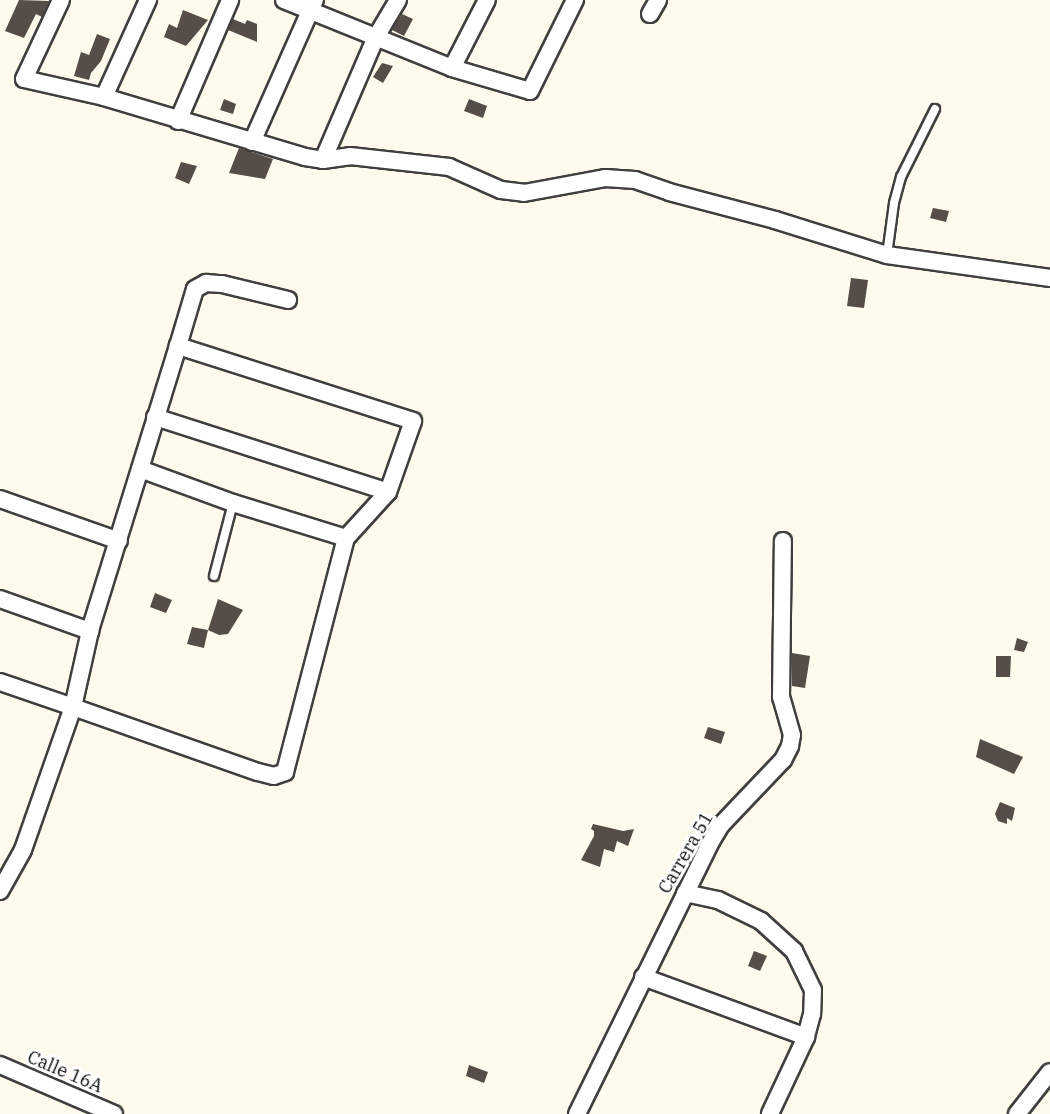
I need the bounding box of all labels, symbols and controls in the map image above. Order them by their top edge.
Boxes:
street label: Carrera 51 [654,808,718,898]
street label: Calle 16A [24,1046,106,1098]

